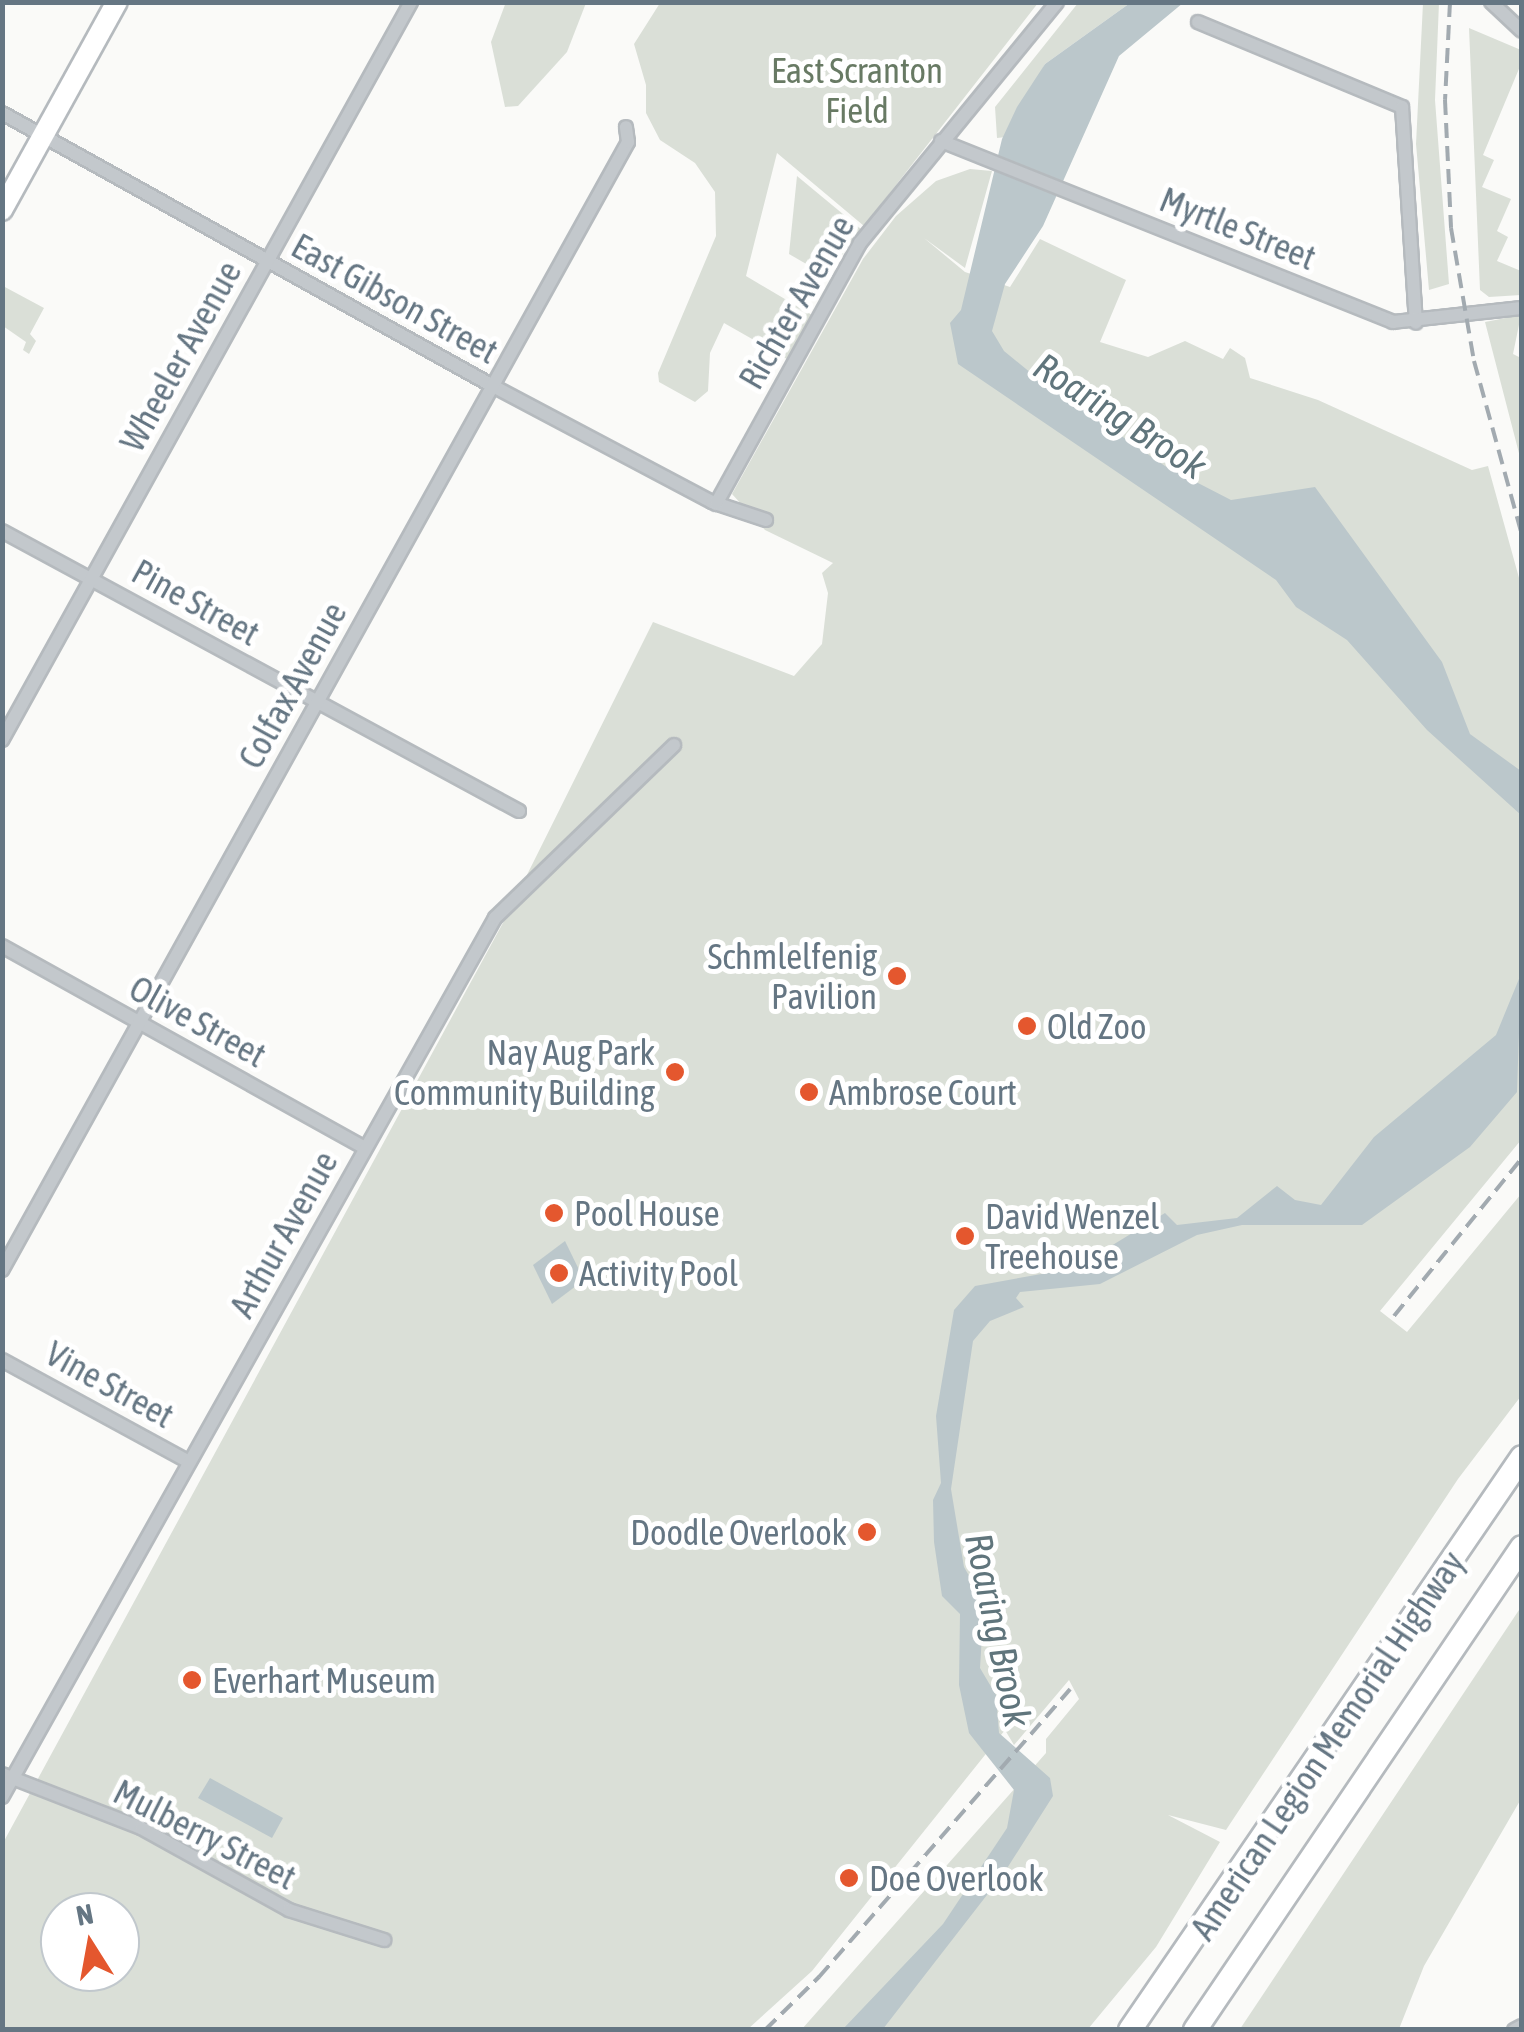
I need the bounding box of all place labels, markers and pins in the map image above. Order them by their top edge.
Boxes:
place label: Schmlelfenig Pavilion [707,935,877,1017]
marker: Schmlelfenig Pavilion [886,965,908,987]
place label: Old Zoo [1047,1005,1146,1047]
marker: Old Zoo [1016,1015,1038,1037]
place label: Nay Aug Park Community Building [394,1031,655,1113]
marker: Nay Aug Park Community Building [664,1061,686,1083]
place label: Ambrose Court [829,1071,1017,1113]
marker: Ambrose Court [798,1081,820,1103]
place label: Pool House [574,1192,720,1234]
place label: David Wenzel Treehouse [985,1195,1159,1277]
marker: Pool House [543,1202,565,1224]
marker: David Wenzel Treehouse [954,1225,976,1247]
place label: Activity Pool [579,1252,738,1294]
marker: Activity Pool [548,1262,570,1284]
place label: Doodle Overlook [630,1511,847,1553]
marker: Doodle Overlook [856,1521,878,1543]
place label: Everhart Museum [212,1659,436,1701]
marker: Everhart Museum [181,1669,203,1691]
place label: Doe Overlook [869,1857,1044,1899]
marker: Doe Overlook [838,1867,860,1889]

